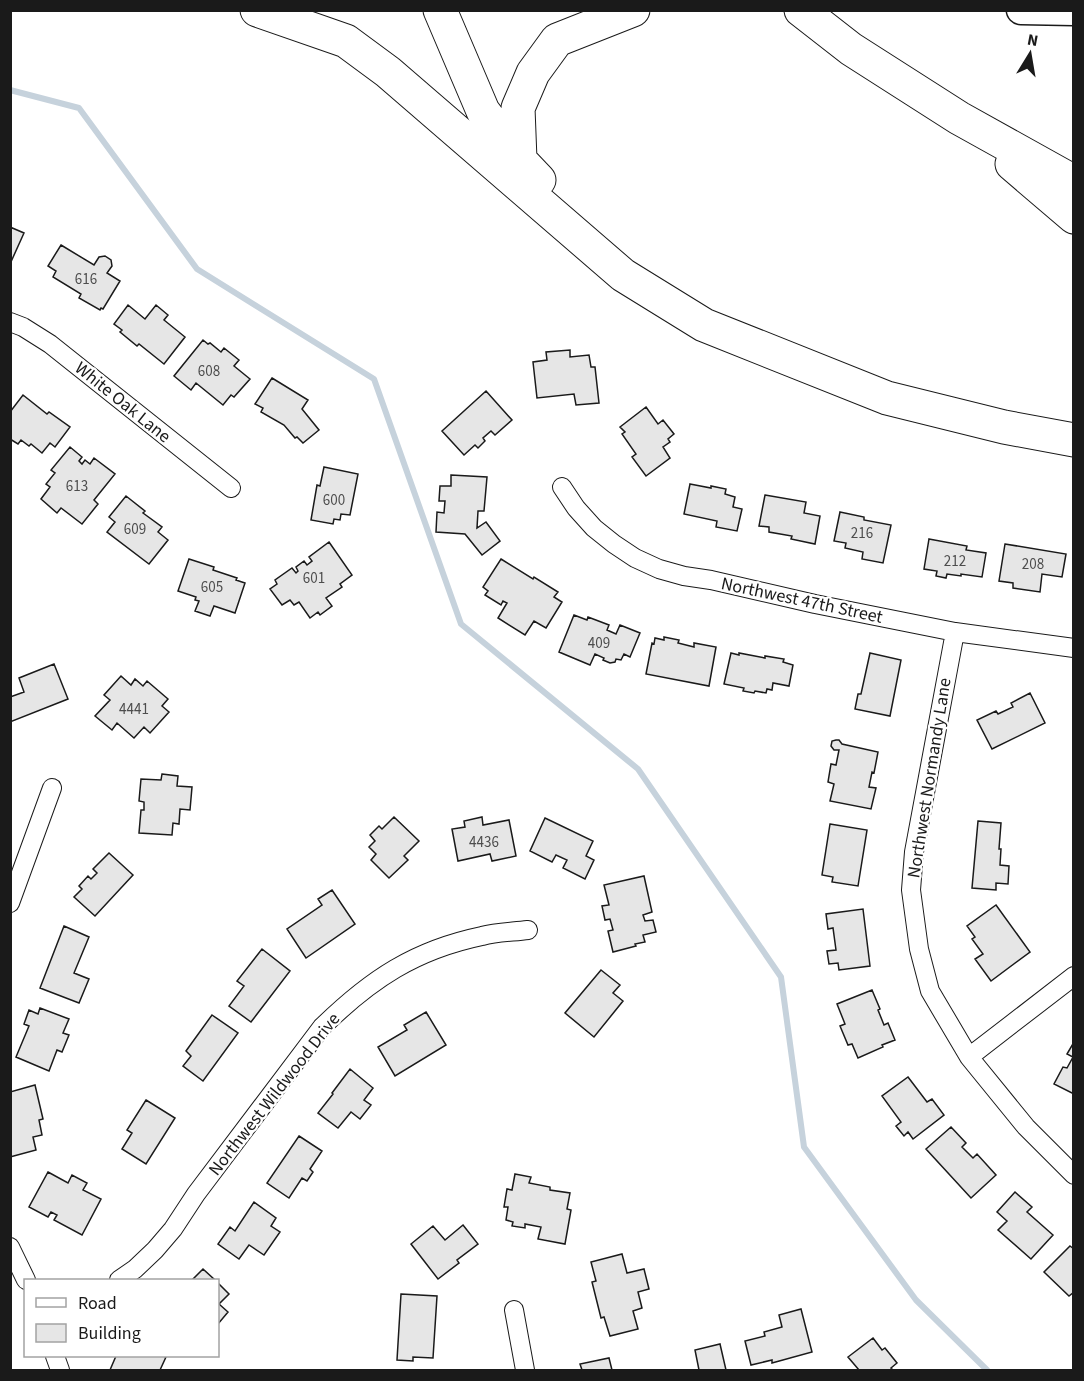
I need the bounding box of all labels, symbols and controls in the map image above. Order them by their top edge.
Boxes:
north arrow [1000,24,1060,84]
text: N [1025,28,1040,52]
house number: 616 [75,269,97,290]
street label: White Oak Lane [69,356,176,449]
house number: 608 [198,361,220,382]
house number: 613 [66,476,88,497]
house number: 600 [323,490,345,511]
house number: 609 [124,519,146,540]
house number: 216 [851,523,873,544]
house number: 212 [944,551,966,572]
house number: 208 [1022,554,1044,575]
house number: 601 [303,568,325,589]
street label: Northwest 47th Street [719,571,885,630]
house number: 605 [201,577,223,598]
house number: 409 [588,633,610,654]
street label: Northwest Normandy Lane [901,676,958,880]
house number: 4441 [119,699,149,720]
house number: 4436 [469,832,499,853]
street label: Northwest Wildwood Drive [203,1008,346,1181]
legend [24,1279,219,1357]
text: Road [78,1291,117,1316]
text: Building [78,1321,141,1346]

